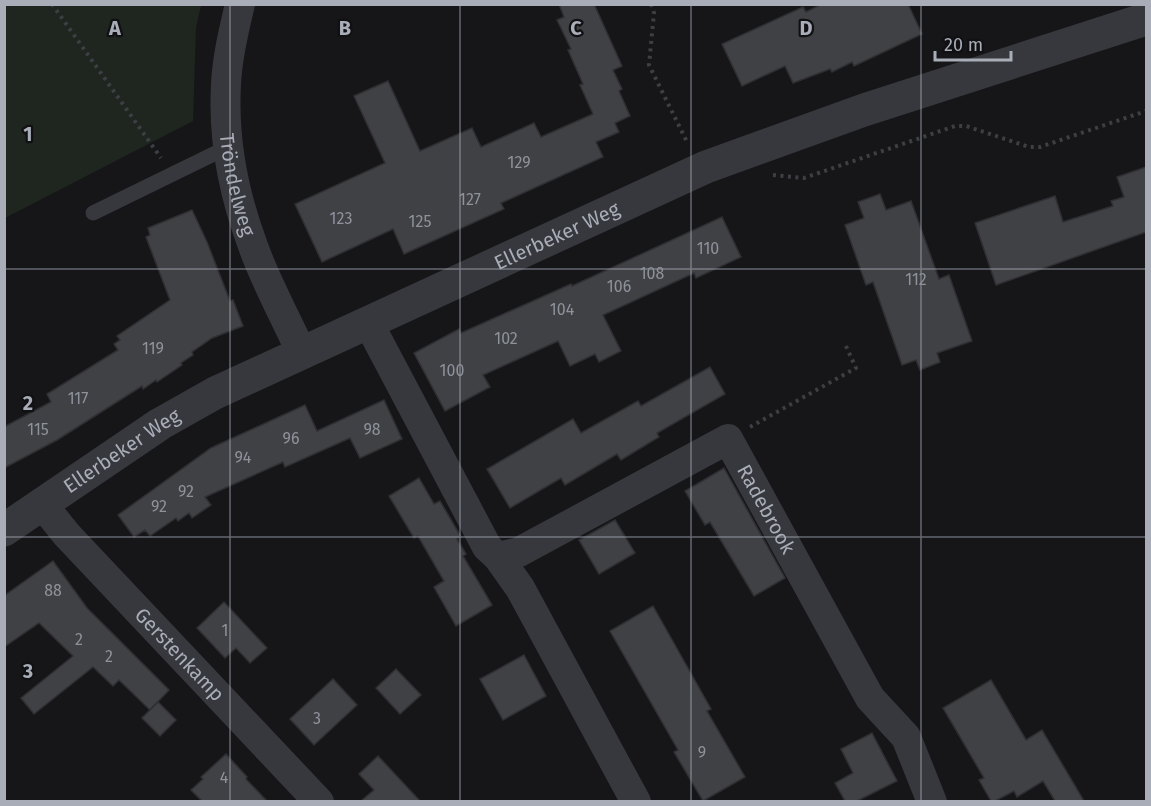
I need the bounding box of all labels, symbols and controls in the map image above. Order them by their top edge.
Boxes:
text: A [108,16,122,40]
text: B [339,16,351,40]
text: C [570,16,582,40]
text: D [799,16,813,40]
scale bar [935,24,1012,62]
text: 20 m [944,34,983,56]
text: 1 [23,122,33,146]
street label: Tröndelweg [215,132,261,240]
house number: 129 [507,153,531,172]
house number: 127 [459,190,481,209]
street label: Ellerbeker Weg [490,196,624,275]
house number: 123 [330,209,352,228]
house number: 125 [409,212,431,231]
house number: 110 [697,239,719,258]
house number: 108 [640,264,665,283]
house number: 112 [905,270,927,289]
house number: 106 [607,277,631,296]
house number: 104 [550,300,575,319]
house number: 102 [494,329,518,348]
house number: 119 [142,339,164,358]
house number: 100 [440,361,464,380]
house number: 117 [68,389,88,408]
text: 2 [23,391,33,415]
street label: Ellerbeker Weg [59,403,185,498]
house number: 115 [27,420,49,439]
house number: 98 [363,420,381,439]
house number: 96 [283,429,299,448]
house number: 94 [235,448,252,467]
street label: Radebrook [732,460,801,559]
house number: 92 [178,482,194,501]
house number: 92 [151,497,167,516]
house number: 88 [44,581,62,600]
street label: Gerstenkamp [130,603,230,706]
house number: 1 [222,621,228,640]
house number: 2 [75,630,83,649]
house number: 2 [105,647,113,666]
text: 3 [22,659,33,683]
house number: 3 [313,709,321,728]
house number: 9 [698,743,706,762]
house number: 4 [220,768,229,787]

